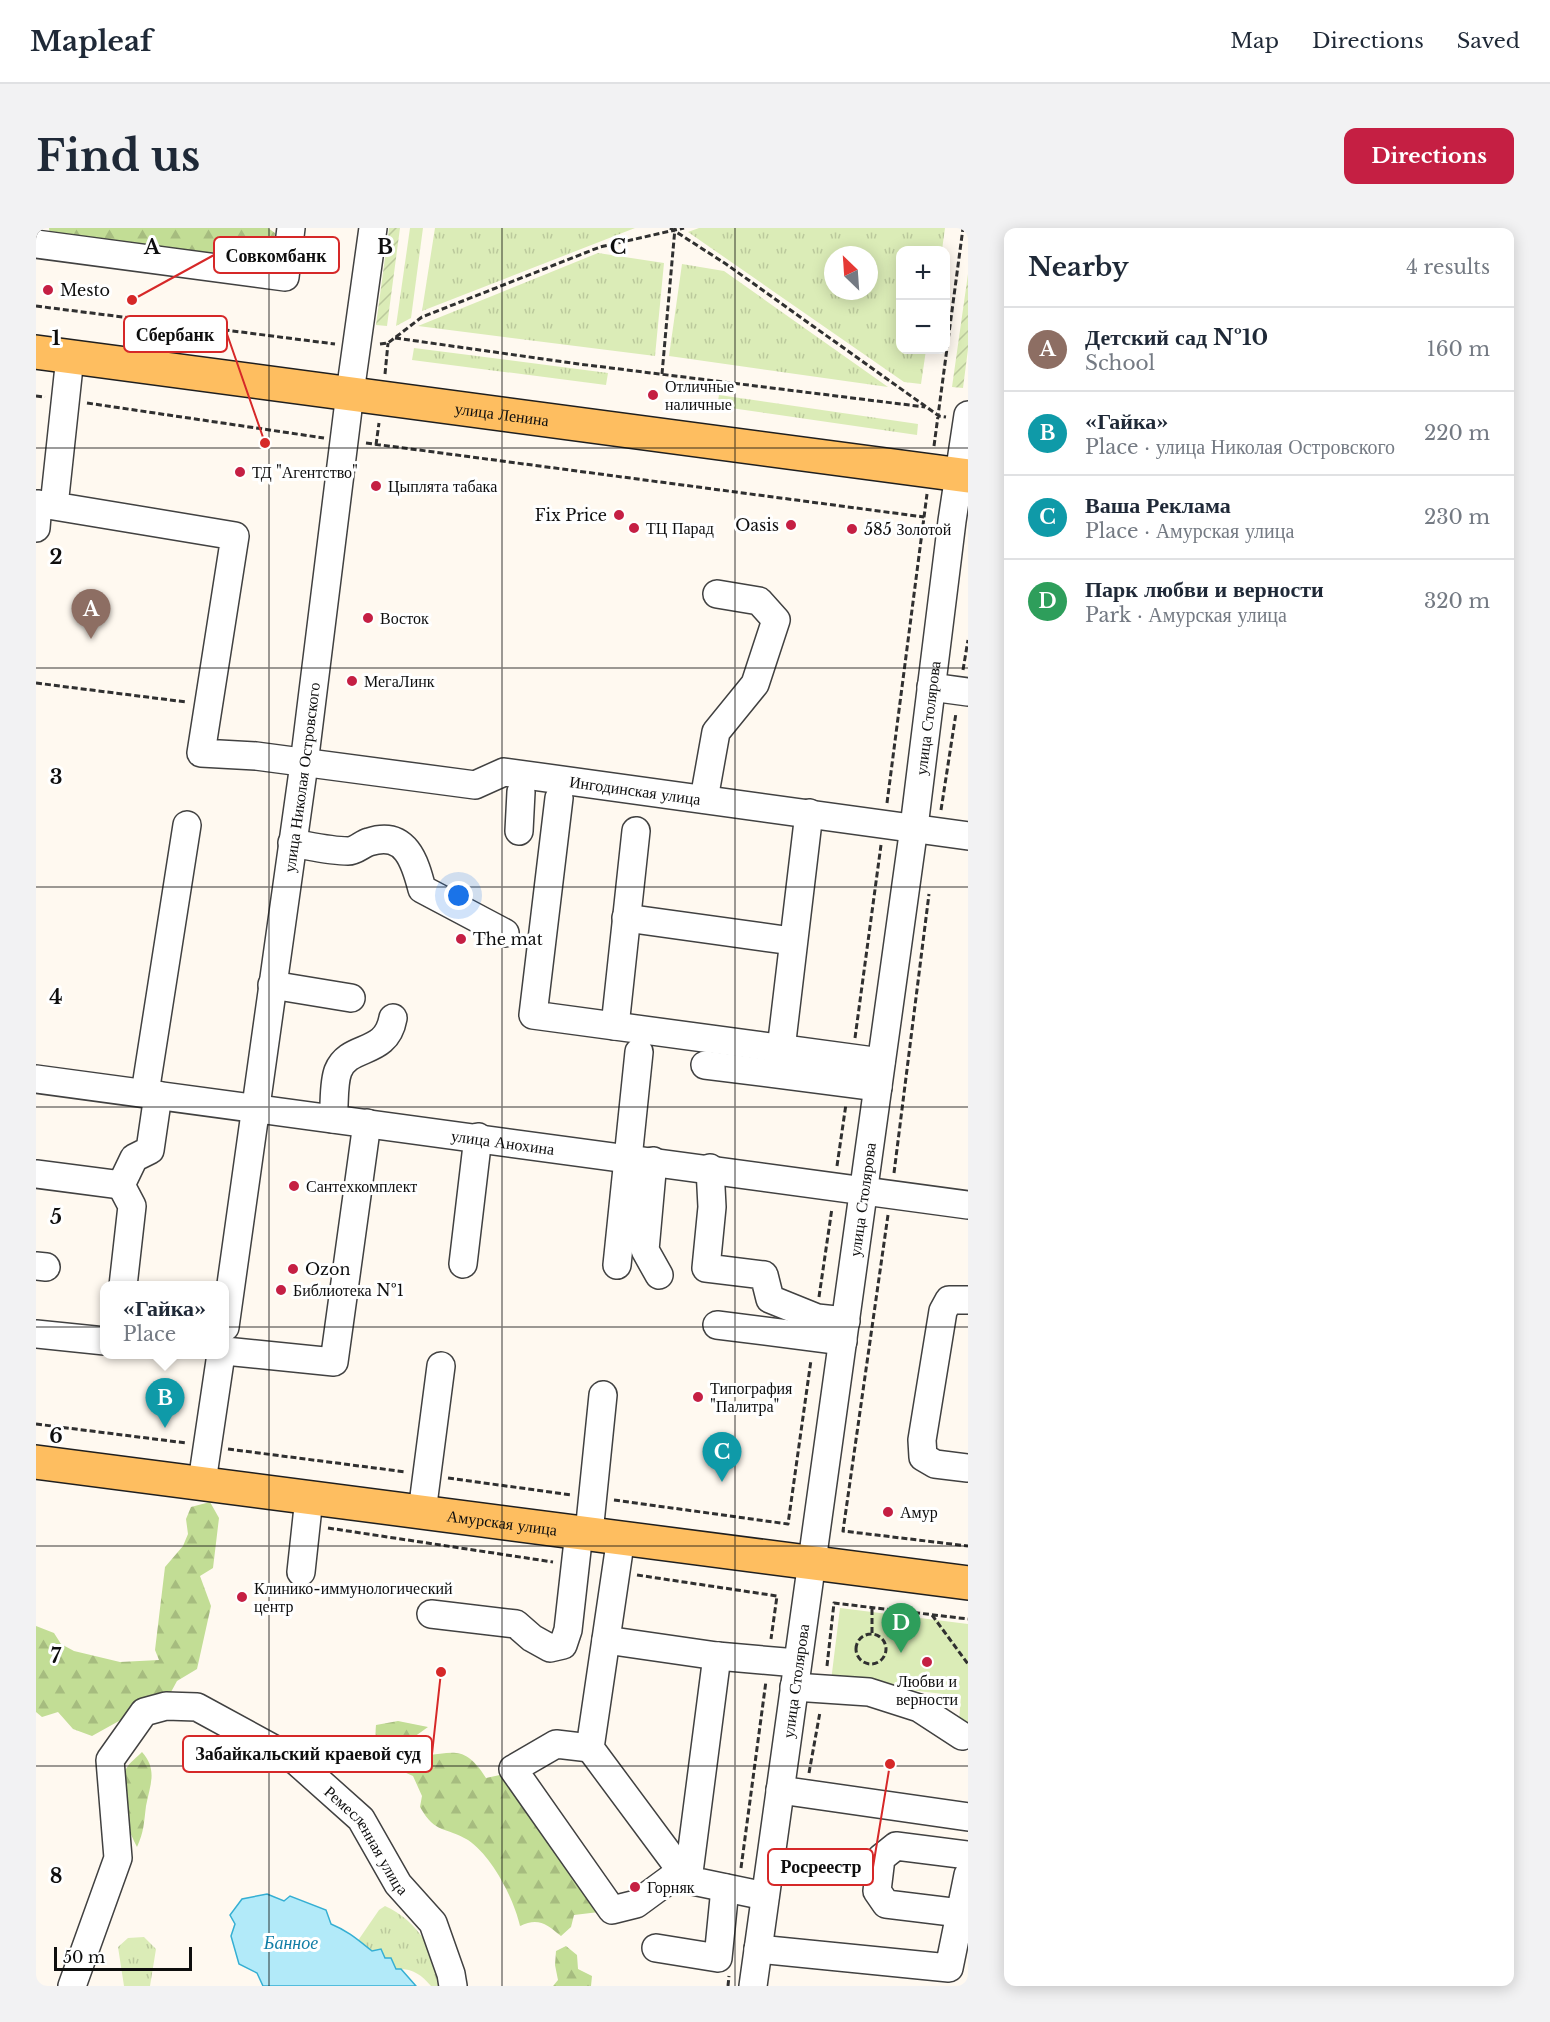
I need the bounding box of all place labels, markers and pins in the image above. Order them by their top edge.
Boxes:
callout: Совкомбанк [214,237,339,273]
place label: Mesto [60,280,110,300]
marker: Mesto [41,283,55,297]
callout: Сбербанк [124,316,227,352]
place label: Отличные наличные [665,376,734,414]
marker: Отличные наличные [646,388,660,402]
place label: ТД "Агентство" [252,462,358,482]
marker: ТД "Агентство" [233,465,247,479]
place label: Цыплята табака [388,476,497,496]
marker: Цыплята табака [369,479,383,493]
place label: Fix Price [535,505,607,525]
marker: Fix Price [612,508,626,522]
place label: Oasis [735,515,779,535]
place label: ТЦ Парад [646,518,714,538]
marker: Oasis [784,518,798,532]
place label: 585 Золотой [864,519,952,539]
marker: ТЦ Парад [627,521,641,535]
marker: 585 Золотой [845,522,859,536]
pin: A [72,590,110,639]
place label: Восток [380,608,429,628]
marker: Восток [361,611,375,625]
place label: МегаЛинк [364,671,435,691]
marker: МегаЛинк [345,674,359,688]
place label: The mat [473,929,543,949]
marker: The mat [454,932,468,946]
place label: Сантехкомплект [306,1176,417,1196]
marker: Сантехкомплект [287,1179,301,1193]
place label: Ozon [305,1259,350,1279]
marker: Ozon [286,1262,300,1276]
place label: Библиотека №1 [293,1280,404,1300]
marker: Библиотека №1 [274,1283,288,1297]
pin: B [146,1378,184,1428]
place label: Типография "Палитра" [710,1378,793,1416]
marker: Типография "Палитра" [691,1390,705,1404]
pin: C [702,1432,742,1482]
place label: Амур [900,1502,938,1522]
marker: Амур [881,1505,895,1519]
place label: Клинико-иммунологический центр [254,1578,453,1616]
marker: Клинико-иммунологический центр [235,1590,249,1604]
pin: D [882,1604,920,1653]
marker: Любви и верности [920,1655,934,1669]
place label: Любви и верности [896,1671,959,1709]
callout: Забайкальский краевой суд [183,1736,432,1772]
callout: Росреестр [768,1849,873,1885]
place label: Горняк [647,1877,695,1897]
marker: Горняк [628,1880,642,1894]

